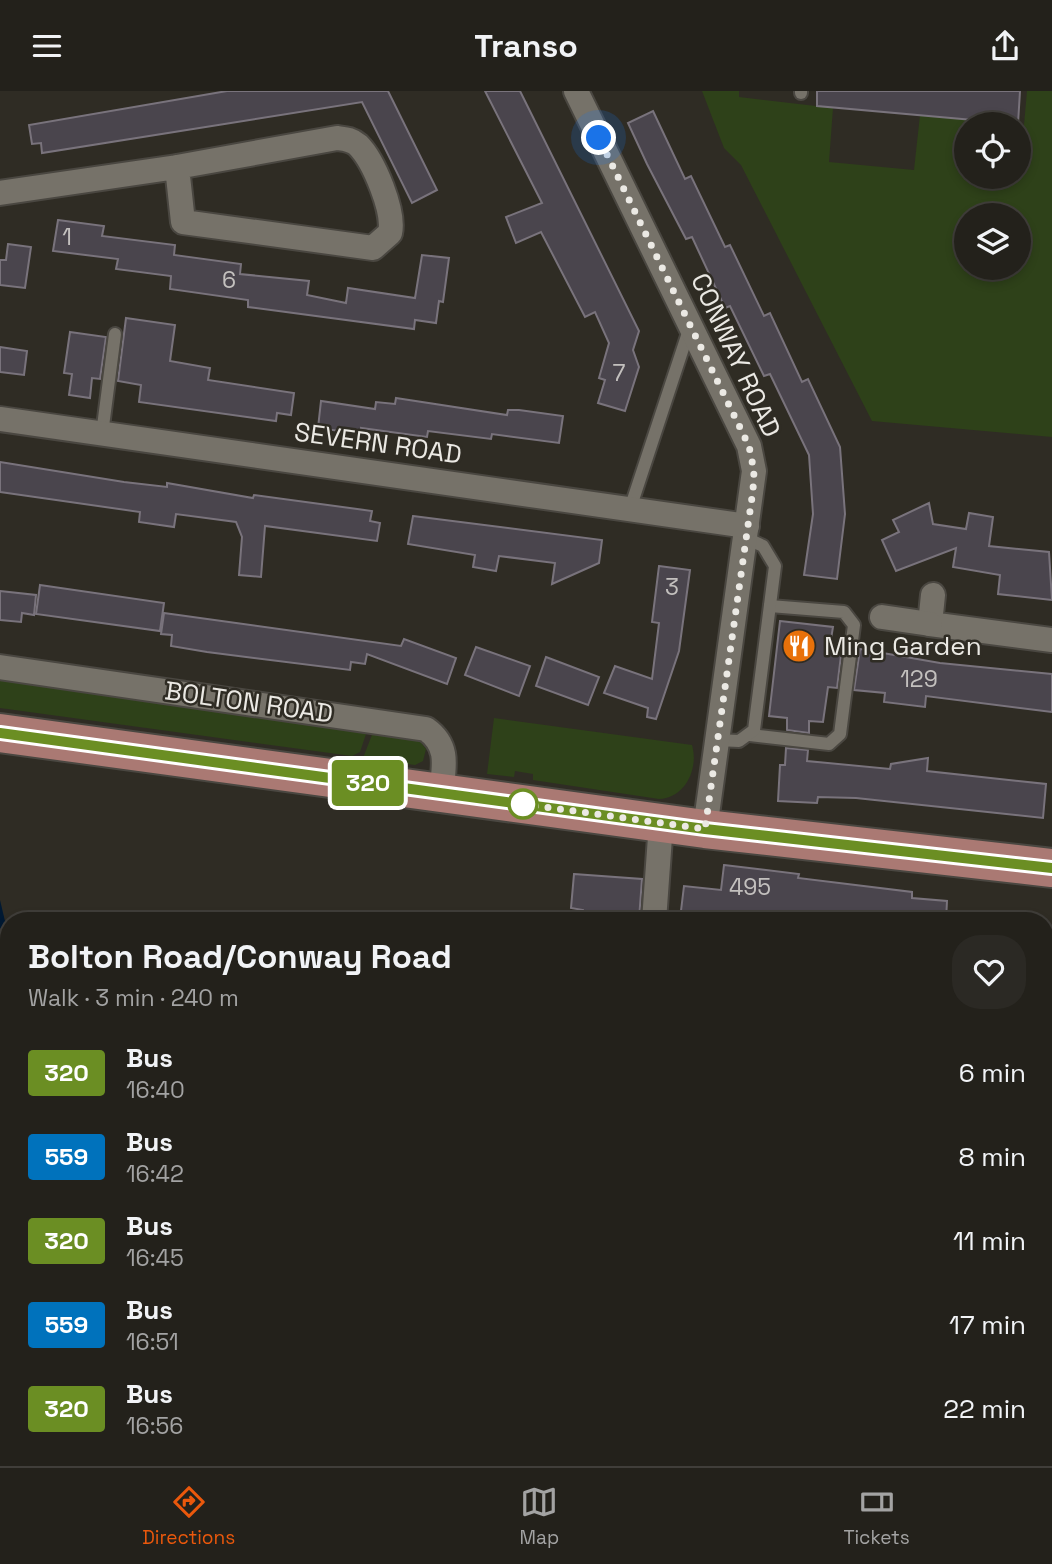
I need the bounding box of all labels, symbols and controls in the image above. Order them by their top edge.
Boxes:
text: Transo [474,26,578,66]
icon: menu [28,27,66,65]
icon: share [986,27,1024,65]
map controls [954,112,1031,280]
button: locate [954,112,1031,189]
your location [581,120,616,155]
button: layers [954,203,1031,280]
house number: 1 [62,222,72,252]
house number: 6 [222,265,236,295]
street label: CONWAY ROAD [683,268,789,442]
house number: 7 [613,358,626,388]
street label: SEVERN ROAD [292,414,464,472]
house number: 3 [665,572,679,602]
restaurant icon: Ming Garden [780,627,818,665]
place label: Ming Garden [824,629,982,663]
house number: 129 [900,664,938,694]
street label: BOLTON ROAD [163,673,335,731]
line badge: 320 [328,760,408,806]
text: 320 [346,767,390,798]
unlabelled marker [508,789,538,819]
house number: 495 [729,872,771,902]
button: heart [952,935,1026,1009]
text: Bolton Road/Conway Road [28,936,452,978]
text: Walk · 3 min · 240 m [28,983,239,1013]
text: Bus [126,1041,173,1075]
text: 6 min [959,1056,1026,1090]
text: 320 [44,1057,89,1088]
text: 16:40 [126,1075,185,1105]
text: Bus [126,1125,173,1159]
text: 8 min [958,1140,1026,1174]
text: 559 [45,1141,88,1172]
text: 16:42 [126,1159,184,1189]
text: Bus [126,1209,173,1243]
text: 11 min [953,1224,1026,1258]
text: 320 [44,1225,89,1256]
text: 16:45 [126,1243,184,1273]
text: Bus [126,1293,173,1327]
text: 17 min [949,1308,1026,1342]
text: 559 [45,1309,88,1340]
text: 16:51 [126,1327,179,1357]
text: Bus [126,1377,173,1411]
text: 22 min [943,1392,1026,1426]
text: 320 [44,1393,89,1424]
text: 16:56 [126,1411,183,1441]
tab: Directions [142,1483,235,1550]
tab: Map [520,1483,559,1550]
tab: Tickets [843,1483,910,1550]

